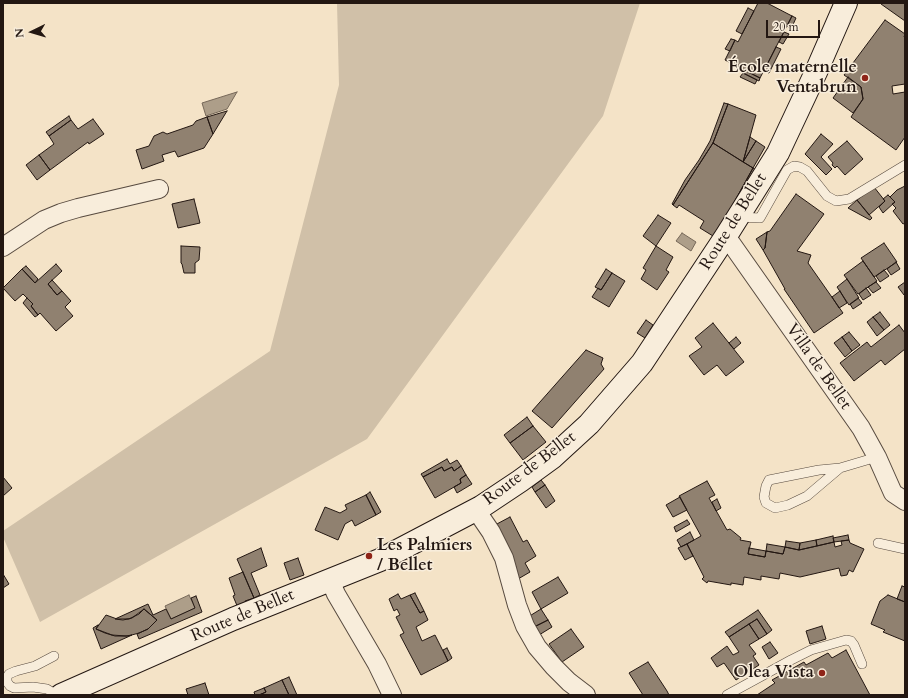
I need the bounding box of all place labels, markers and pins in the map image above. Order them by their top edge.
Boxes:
place label: École maternelle Ventabrun [728,58,857,98]
marker: École maternelle Ventabrun [860,73,870,83]
place label: Les Palmiers / Bellet [377,536,472,576]
marker: Les Palmiers / Bellet [364,551,374,561]
place label: Olea Vista [733,663,814,683]
marker: Olea Vista [817,668,827,678]

